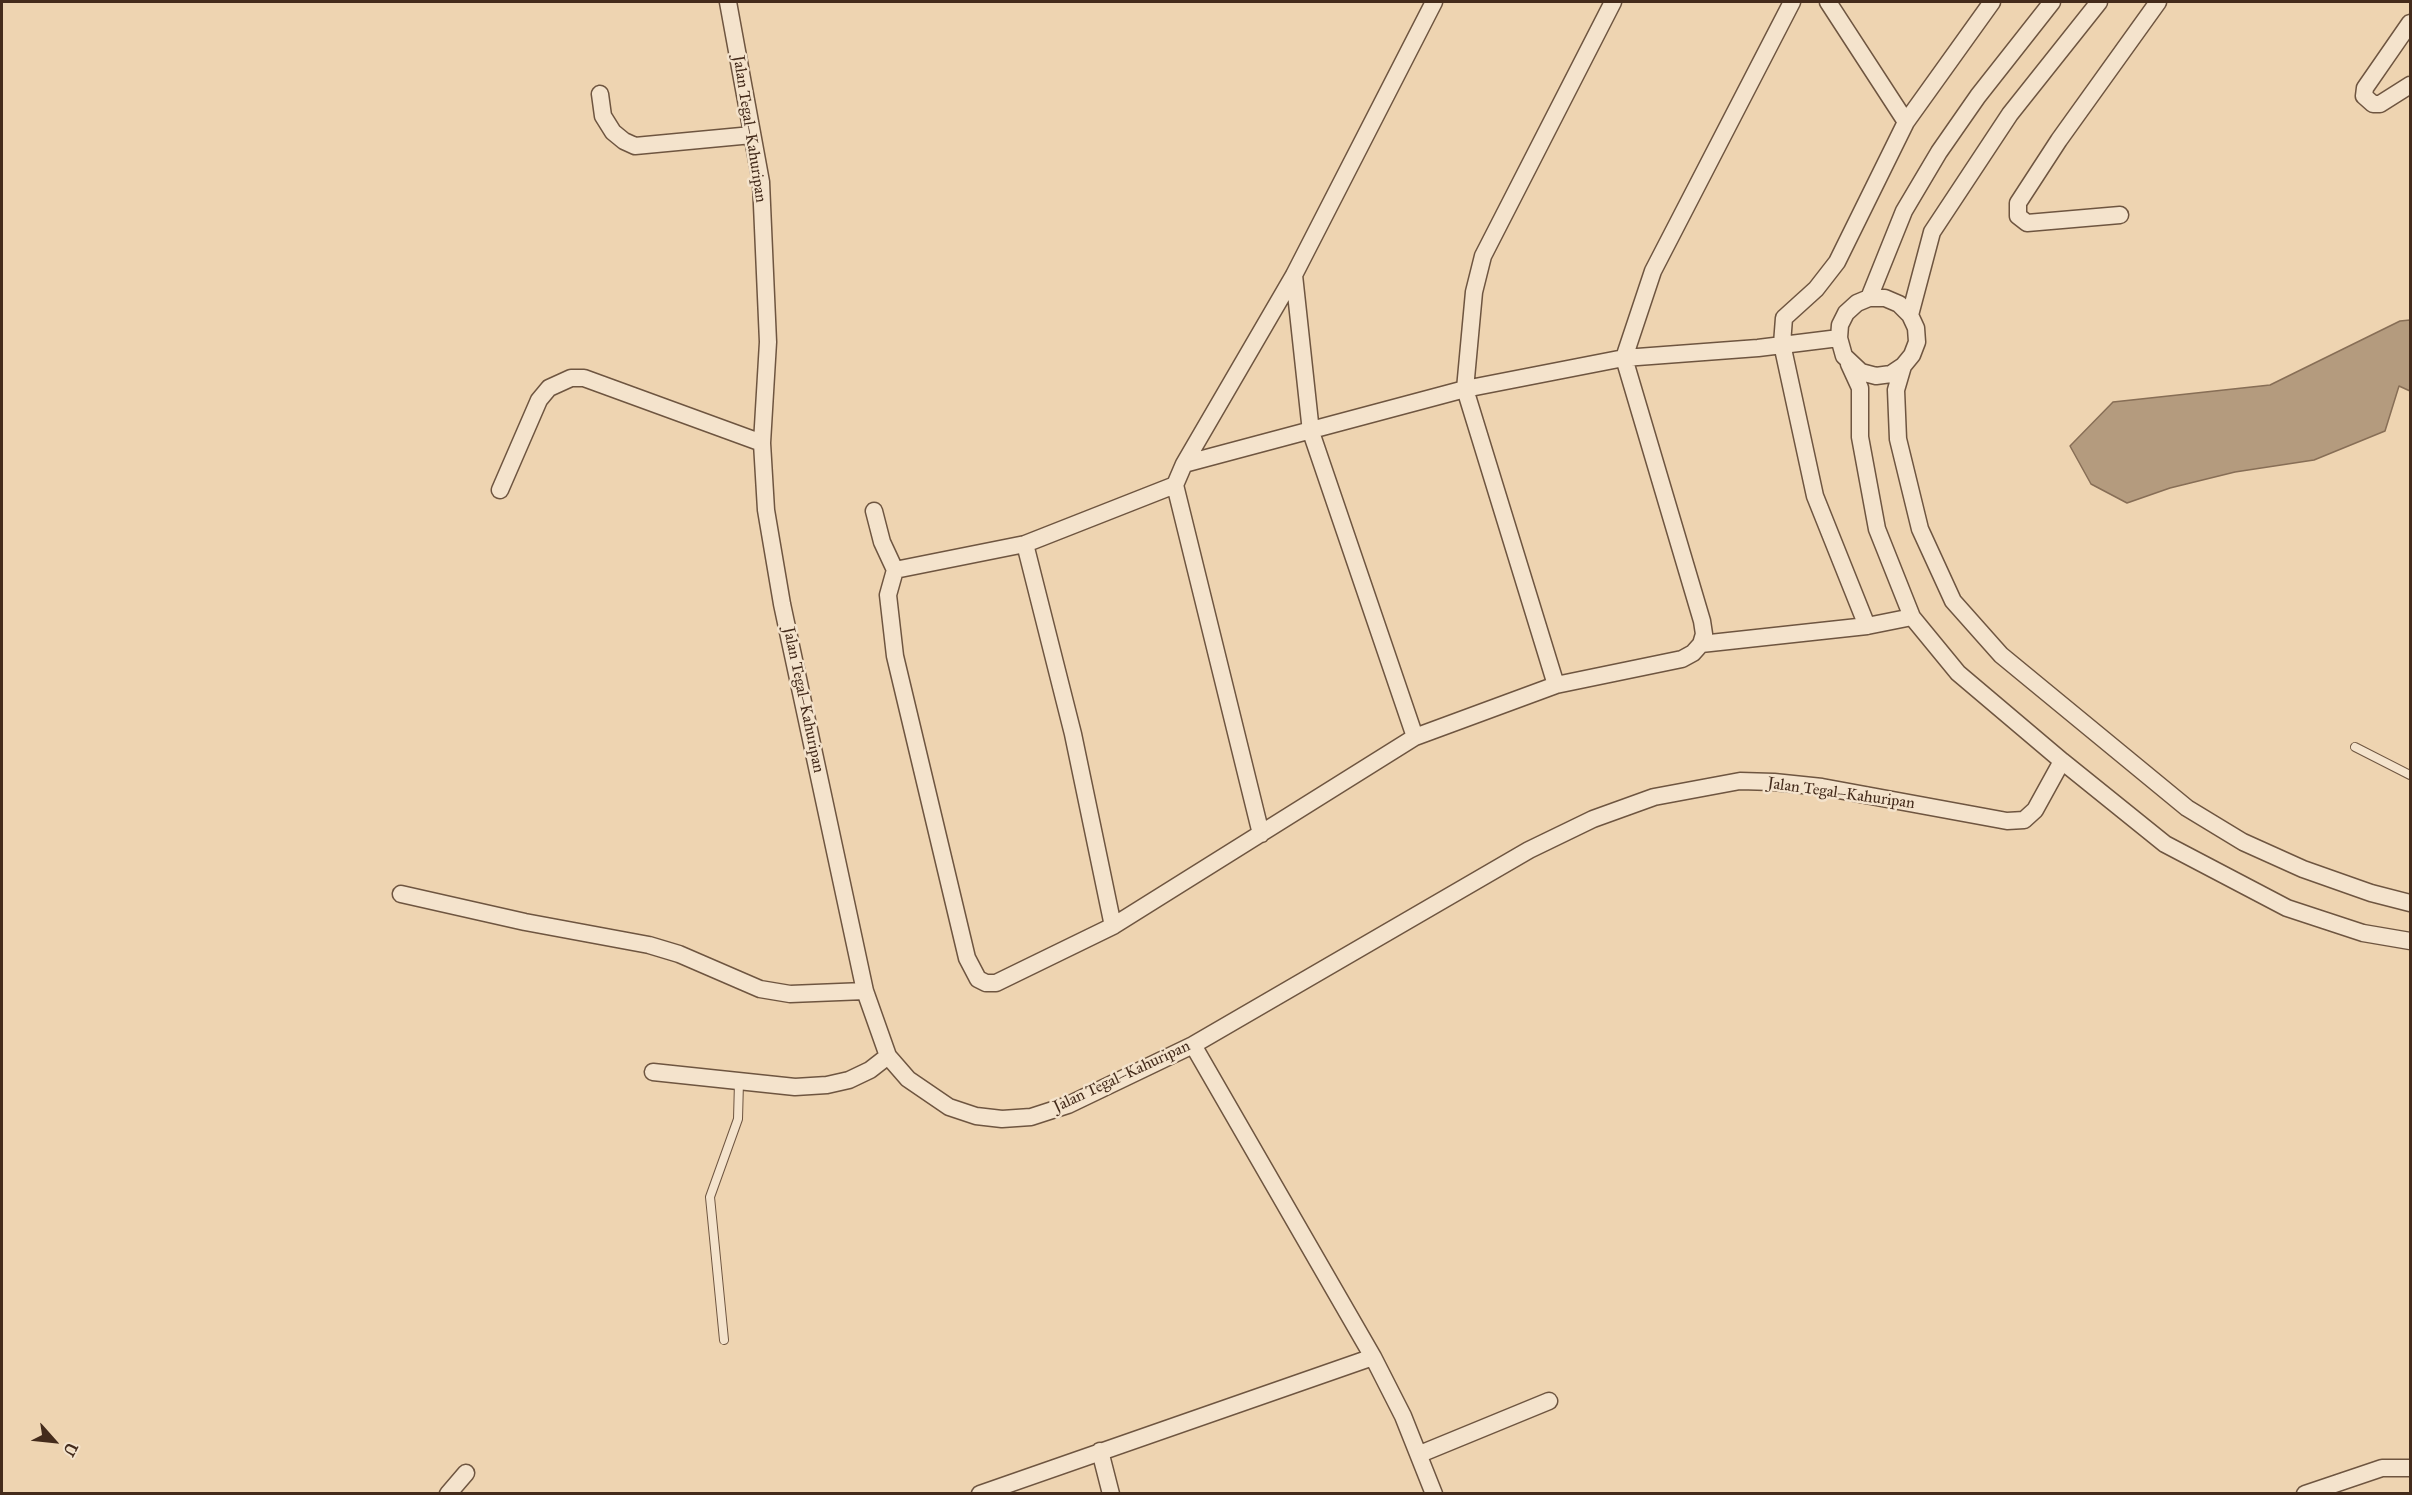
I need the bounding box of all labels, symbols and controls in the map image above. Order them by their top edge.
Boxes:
street label: Jalan Tegal–Kahuripan [728,54,770,204]
street label: Jalan Tegal–Kahuripan [778,625,828,775]
street label: Jalan Tegal–Kahuripan [1766,774,1916,814]
street label: Jalan Tegal–Kahuripan [1051,1037,1193,1117]
north arrow [24,1411,84,1471]
text: U [59,1439,82,1459]

